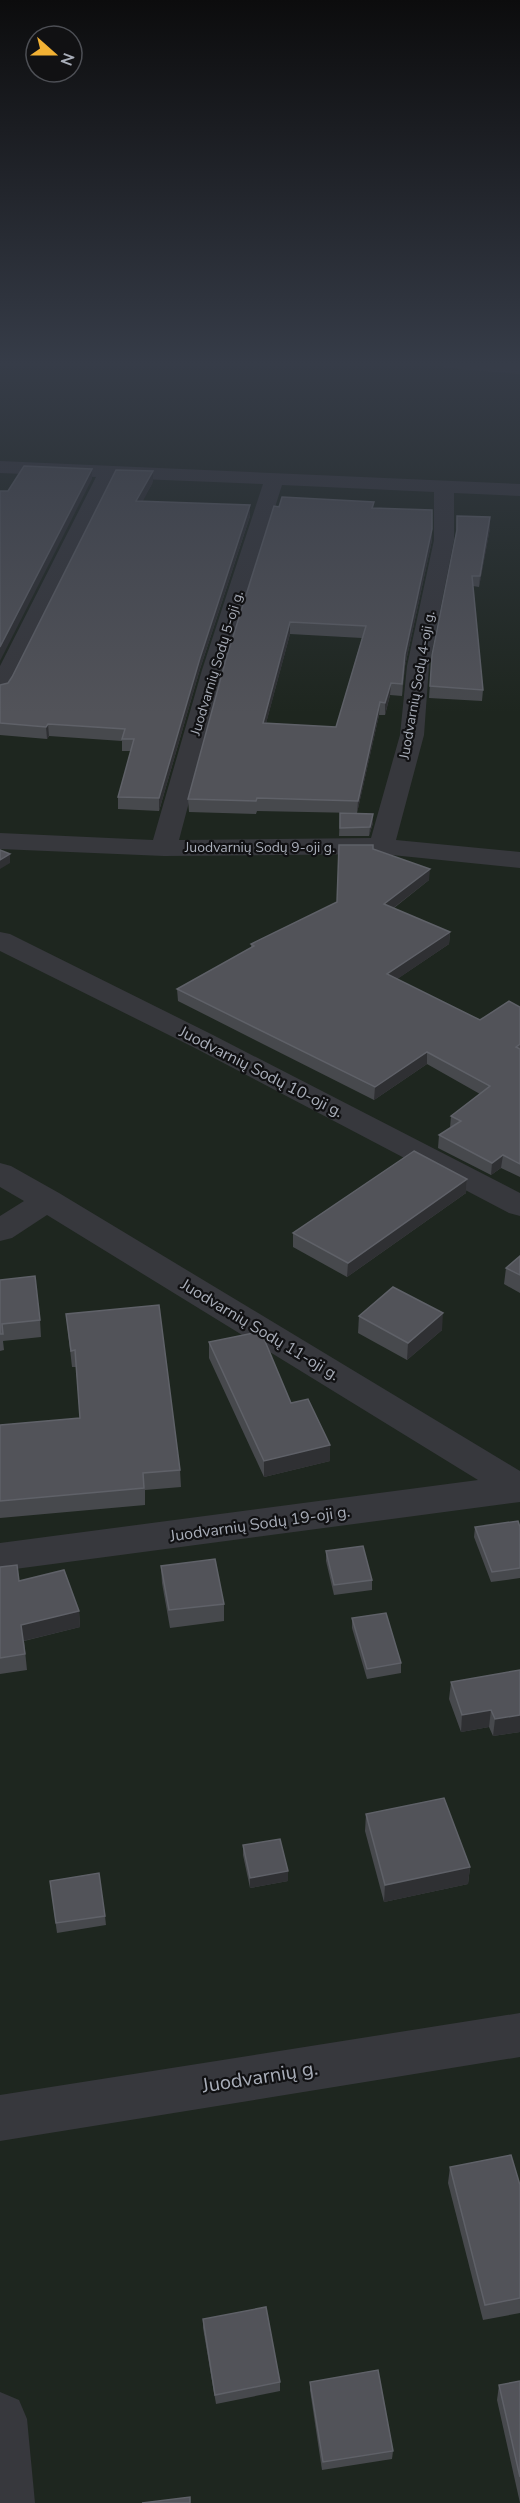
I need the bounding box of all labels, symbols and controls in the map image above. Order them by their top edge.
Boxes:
north arrow [24,24,84,84]
text: N [55,49,79,69]
street label: Juodvarnių Sodų 5-oji g. [186,588,248,739]
street label: Juodvarnių Sodų 4-oji g. [394,609,439,762]
street label: Juodvarnių Sodų 9-oji g. [184,838,335,857]
street label: Juodvarnių Sodų 10-oji g. [174,1021,347,1123]
street label: Juodvarnių Sodų 11-oji g. [176,1273,343,1386]
street label: Juodvarnių Sodų 19-oji g. [168,1500,351,1548]
street label: Juodvarnių g. [199,2055,320,2100]

